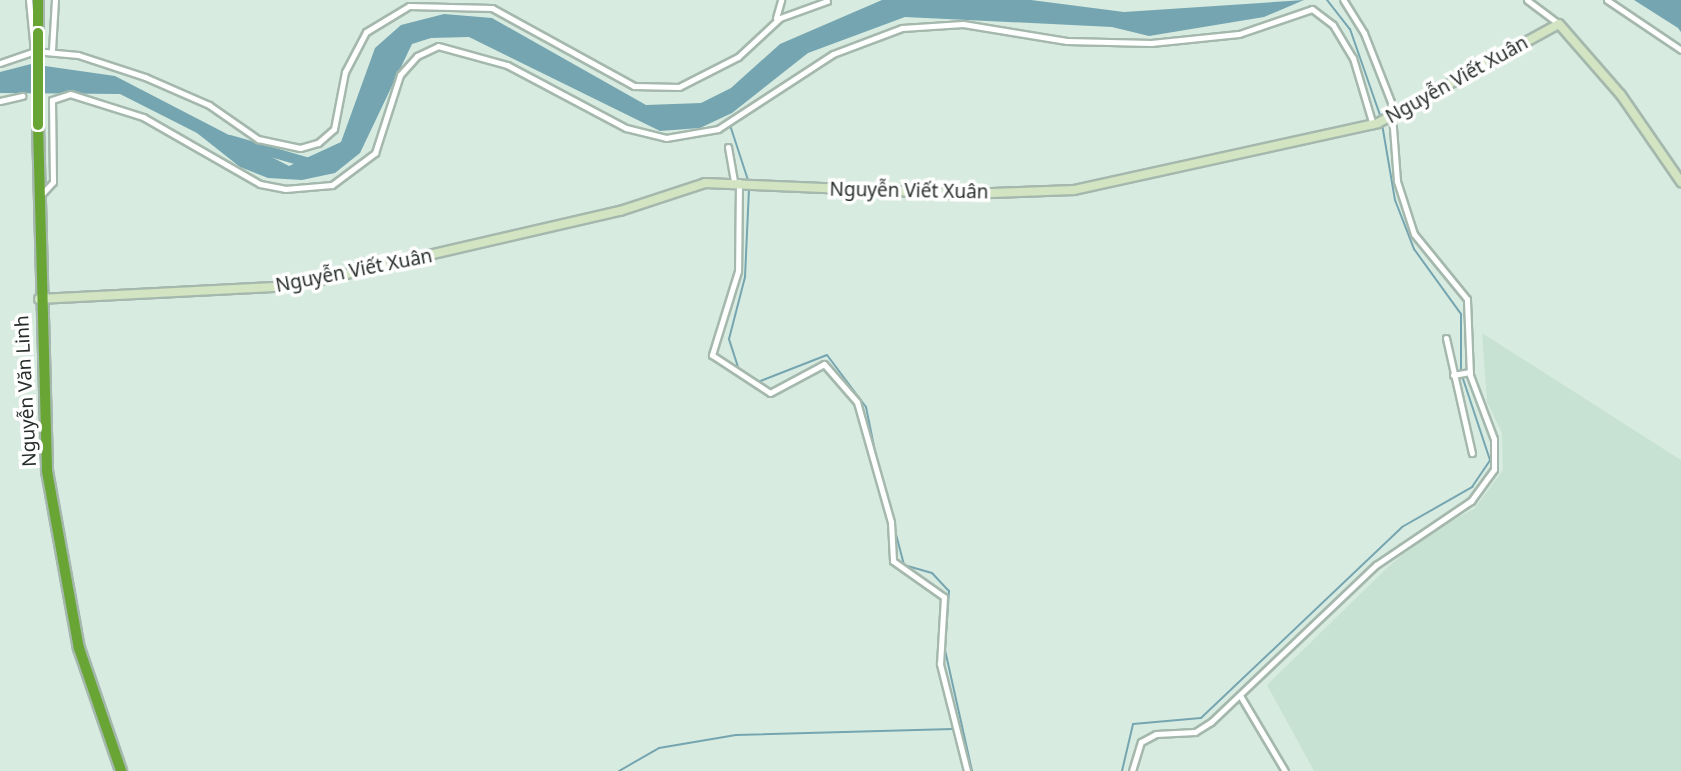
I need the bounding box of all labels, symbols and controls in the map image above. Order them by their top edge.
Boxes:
street label: Nguyễn Viết Xuân [1382,31,1532,129]
street label: Nguyễn Viết Xuân [829,178,989,204]
street label: Nguyễn Viết Xuân [274,245,434,297]
street label: Nguyễn Văn Linh [11,315,41,467]

